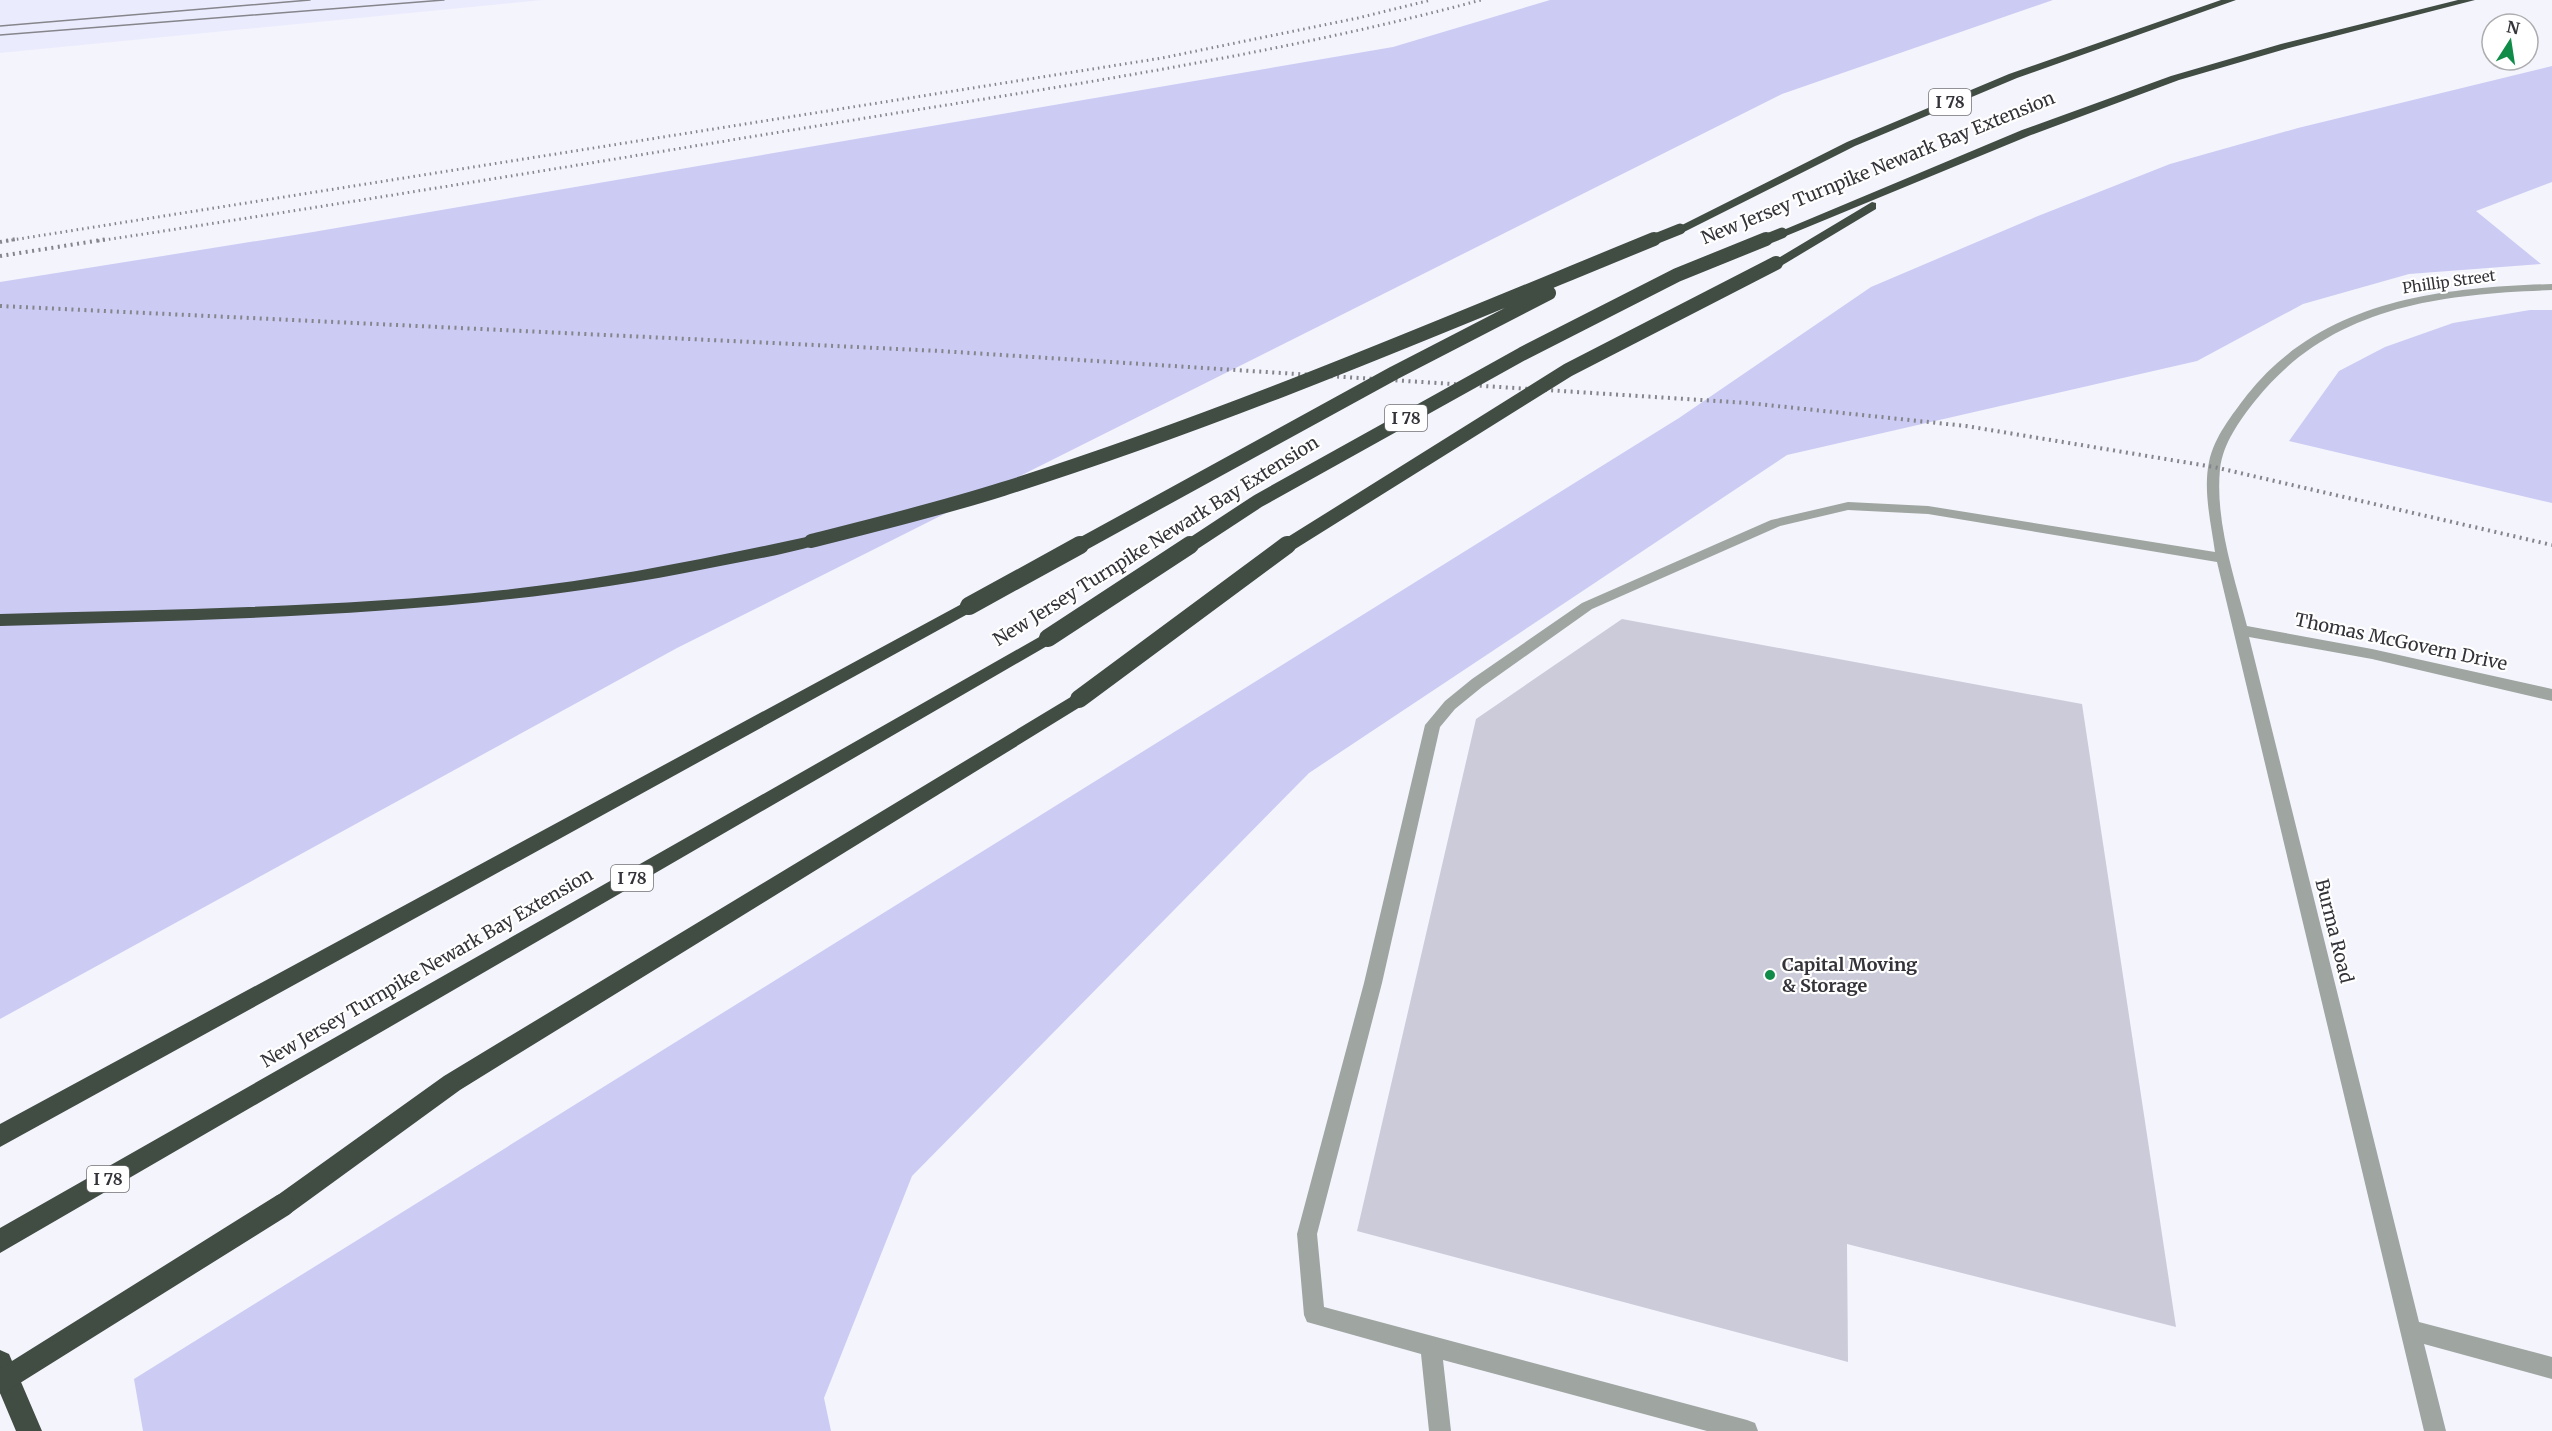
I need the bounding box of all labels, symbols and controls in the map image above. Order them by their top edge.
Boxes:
north arrow [2480,12,2540,72]
text: N [2505,16,2522,38]
street label: New Jersey Turnpike Newark Bay Extension [1698,86,2058,249]
road number: I 78 [1929,89,1971,115]
street label: Phillip Street [2401,266,2497,297]
road number: I 78 [1385,405,1427,431]
street label: New Jersey Turnpike Newark Bay Extension [989,430,1323,651]
street label: Thomas McGovern Drive [2293,608,2510,675]
street label: New Jersey Turnpike Newark Bay Extension [257,863,597,1072]
road number: I 78 [611,865,653,891]
street label: Burma Road [2310,876,2359,986]
place label: Capital Moving & Storage [1782,953,1917,997]
marker: Capital Moving & Storage [1763,968,1777,982]
road number: I 78 [87,1166,129,1192]

